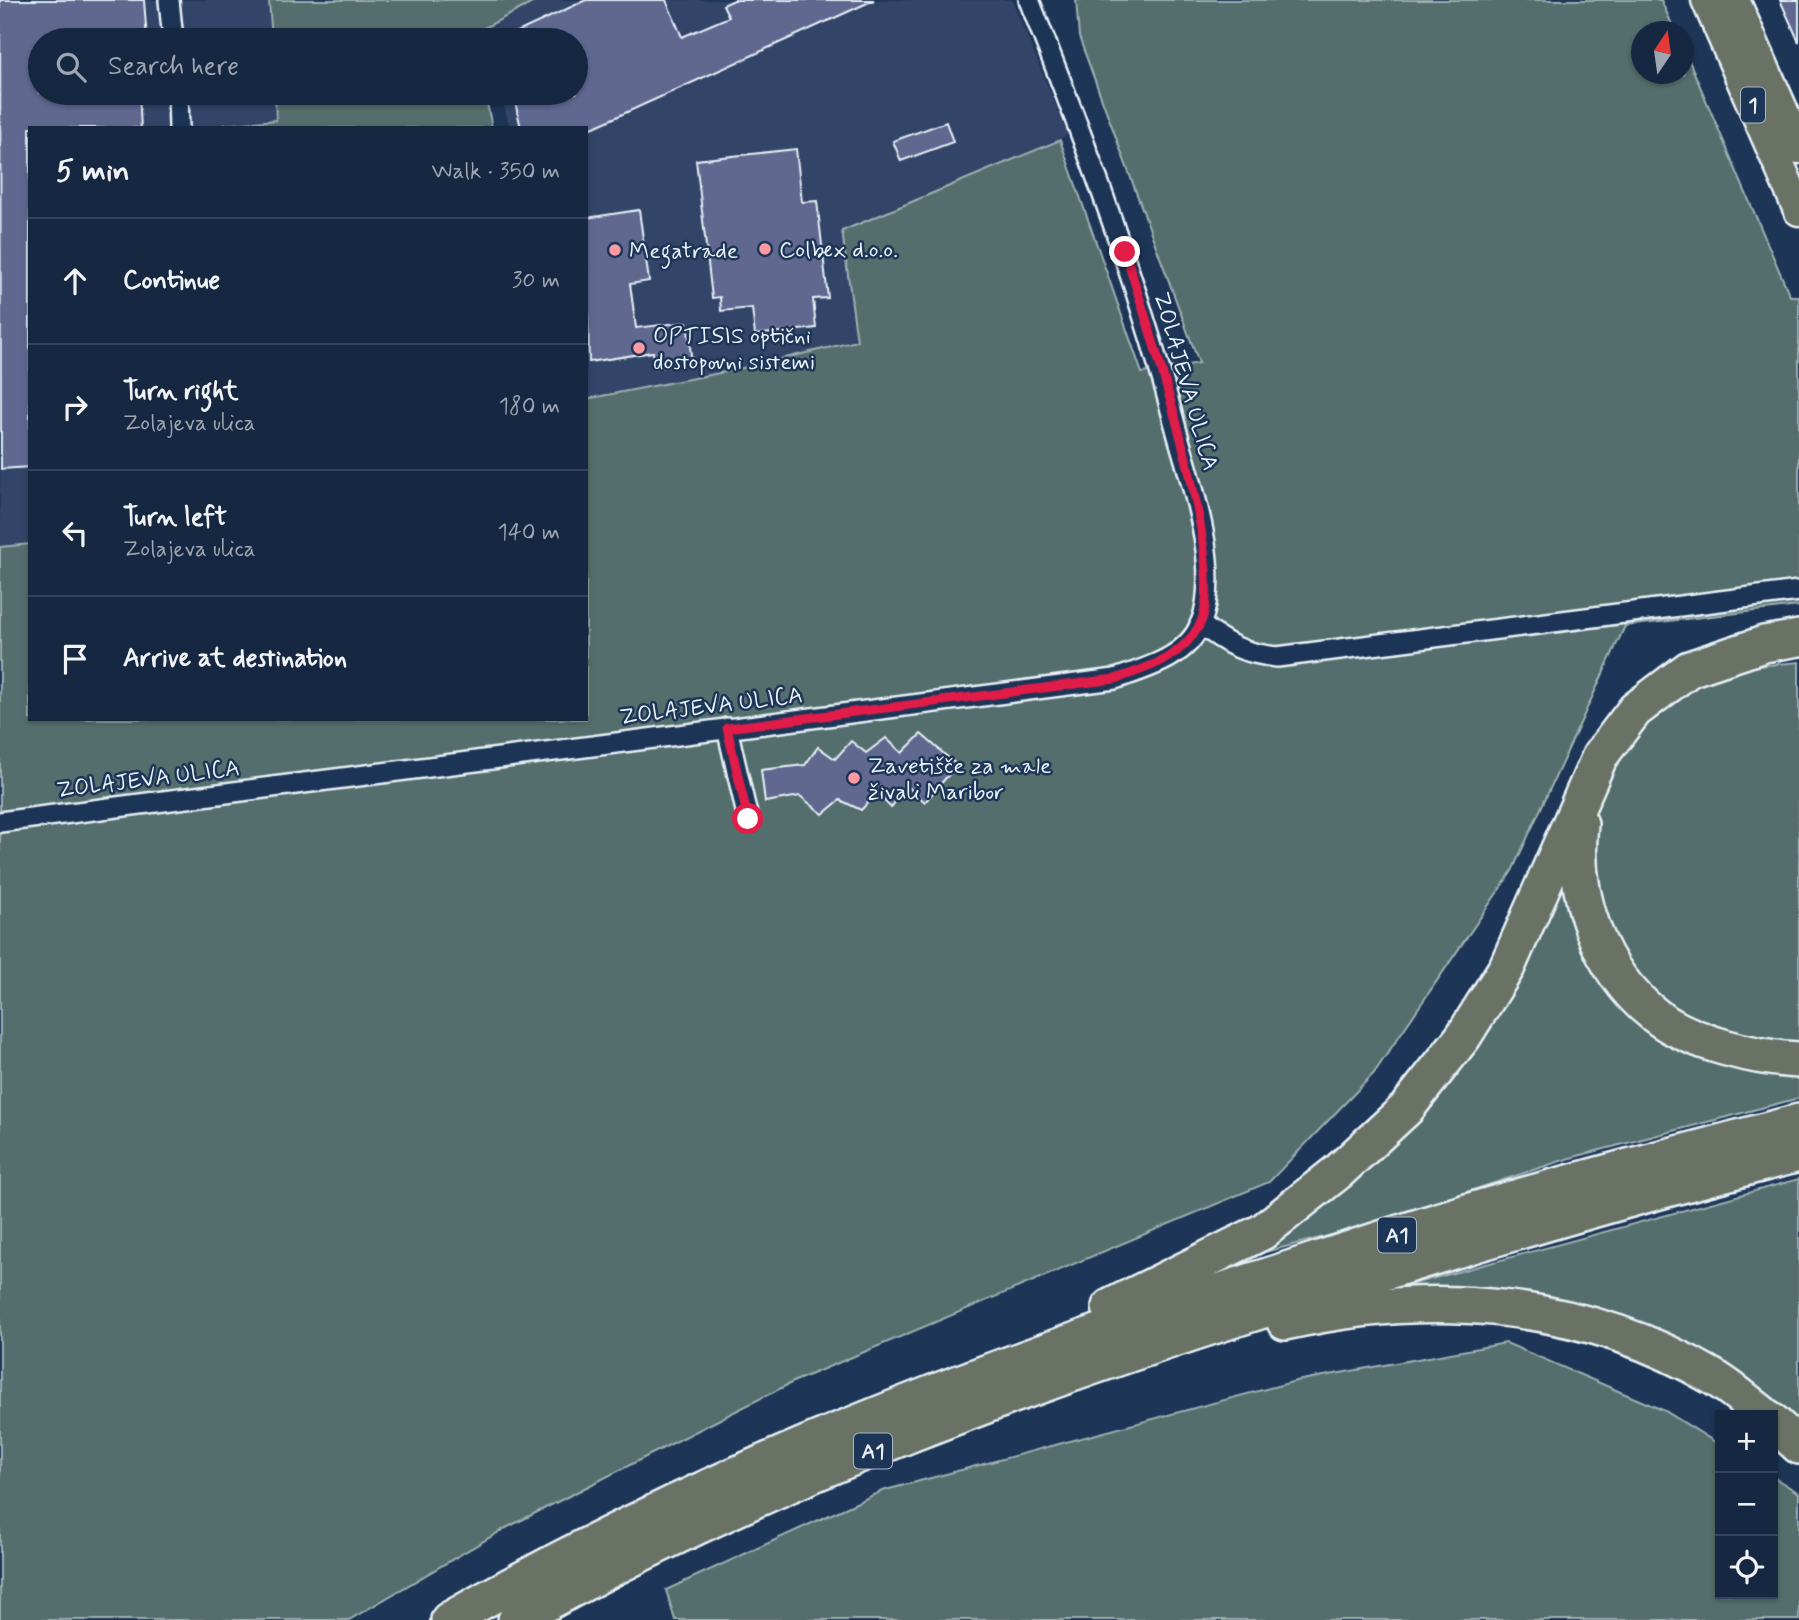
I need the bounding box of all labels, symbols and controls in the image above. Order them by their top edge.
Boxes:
north arrow [1631,21,1694,84]
search box [28,28,588,105]
icon: search [52,48,90,86]
text: Search here [108,50,239,84]
road number: 1 [1741,88,1765,122]
text: 5 min [56,152,130,191]
text: Walk · 350 m [432,157,560,187]
place label: Colbex d.o.o. [779,236,898,266]
route end [1109,236,1140,267]
place label: Megatrade [629,237,738,269]
marker: Colbex d.o.o. [757,241,773,257]
marker: Megatrade [607,242,623,258]
icon: ahead [56,262,94,300]
text: Continue [123,264,220,298]
text: 30 m [512,266,560,296]
street label: ZOLAJEVA ULICA [1145,289,1225,474]
place label: OPTISIS optični dostopovni sistemi [653,322,815,378]
marker: OPTISIS optični dostopovni sistemi [631,340,647,356]
text: Turn right [123,375,239,409]
icon: right [56,388,94,426]
text: 180 m [499,392,560,422]
text: Zolajeva ulica [123,409,256,439]
text: Turn left [123,501,227,535]
icon: left [56,514,94,552]
text: 140 m [497,518,560,548]
text: Zolajeva ulica [123,535,256,565]
icon: arrive [56,640,94,678]
text: Arrive at destination [123,642,347,676]
street label: ZOLAJEVA ULICA [618,681,805,733]
place label: Zavetišče za male živali Maribor [868,752,1051,808]
street label: ZOLAJEVA ULICA [55,754,242,806]
marker: Zavetišče za male živali Maribor [846,770,862,786]
route start [732,803,763,834]
road number: A1 [1378,1218,1416,1252]
map controls [1715,1410,1778,1599]
button: + [1715,1410,1778,1473]
road number: A1 [854,1434,892,1468]
button: − [1715,1473,1778,1536]
button: locate [1715,1536,1778,1599]

